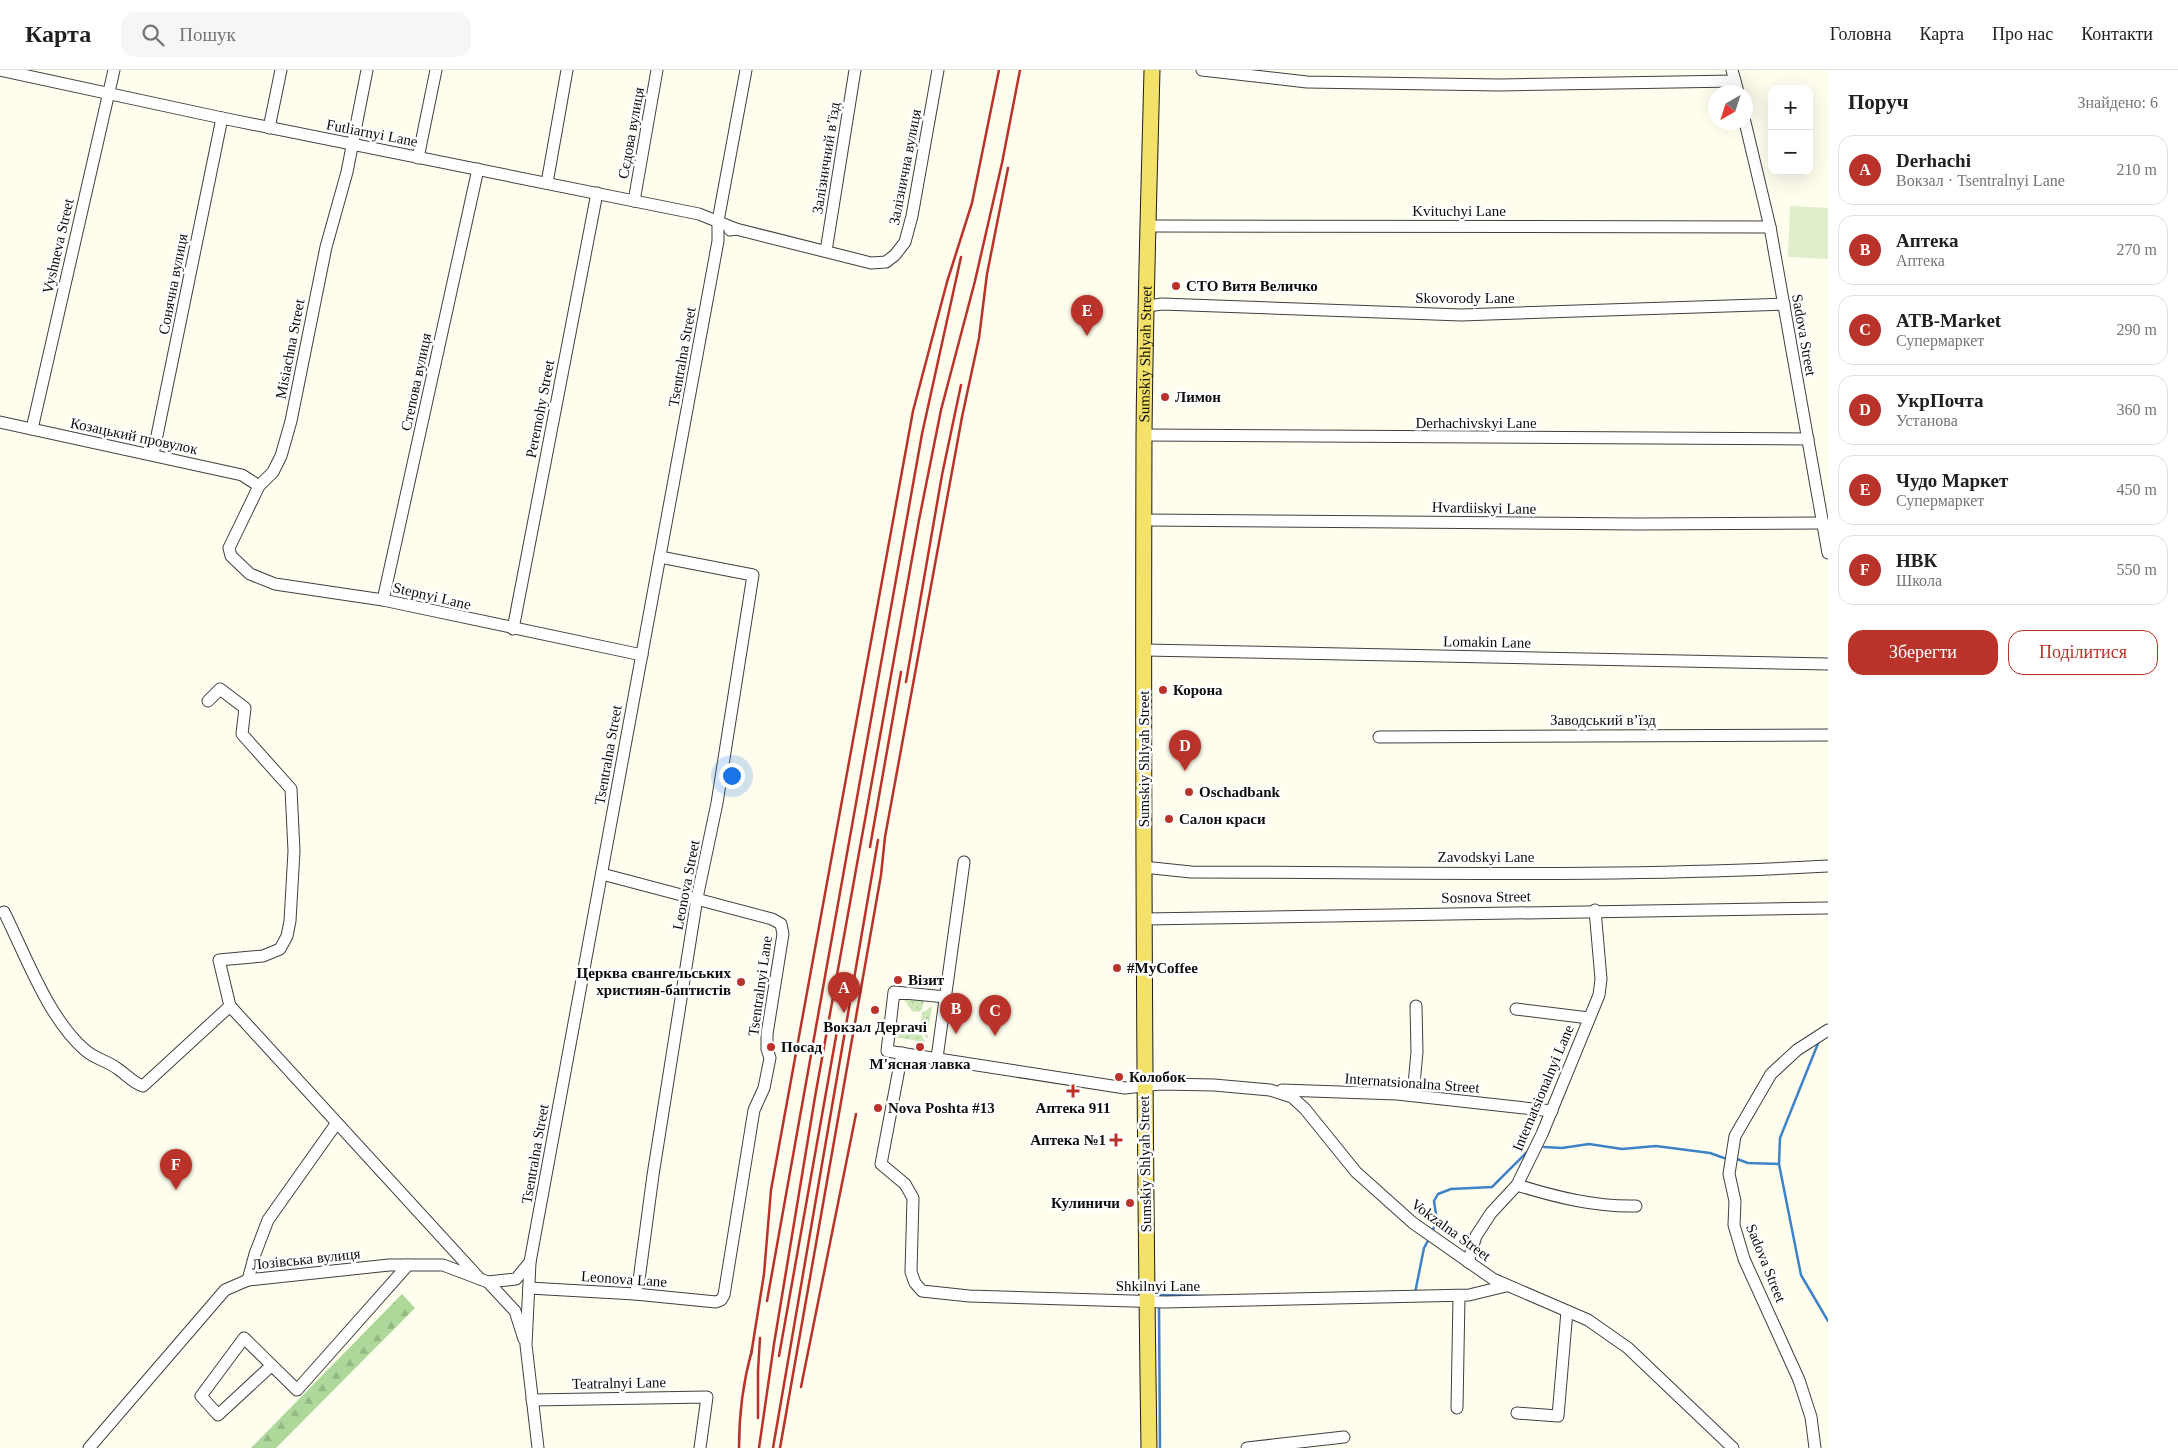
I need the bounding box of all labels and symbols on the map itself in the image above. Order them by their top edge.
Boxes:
north arrow [1708,85,1753,130]
street label: Сєдова вулиця [615,86,647,180]
street label: Залізничний в’їзд [809,101,843,215]
street label: Залізнична вулиця [886,108,924,226]
street label: Futliarnyi Lane [325,116,419,150]
street label: Vyshneva Street [39,196,77,295]
street label: Kvituchyi Lane [1412,203,1506,219]
street label: Сонячна вулиця [155,232,191,336]
place label: СТО Витя Величко [1186,278,1318,294]
marker: СТО Витя Величко [1170,280,1182,292]
street label: Sumskiy Shlyah Street [1136,285,1155,423]
street label: Skovorody Lane [1415,290,1515,306]
street label: Sadova Street [1789,293,1819,378]
pin: E [1071,295,1103,336]
street label: Misiachna Street [272,297,308,400]
street label: Tsentralna Street [665,305,699,408]
street label: Степова вулиця [398,331,434,432]
street label: Peremohy Street [523,358,558,459]
place label: Лимон [1175,389,1221,405]
marker: Лимон [1159,391,1171,403]
street label: Козацький провулок [69,415,200,457]
street label: Derhachivskyi Lane [1415,415,1537,431]
street label: Hvardiiskyi Lane [1432,499,1537,517]
street label: Stepnyi Lane [391,579,473,613]
street label: Lomakin Lane [1443,633,1531,651]
place label: Корона [1173,682,1223,698]
marker: Корона [1157,684,1169,696]
street label: Sumskiy Shlyah Street [1136,690,1152,827]
street label: Tsentralna Street [591,703,625,806]
street label: Заводський в’їзд [1550,712,1656,728]
pin: D [1169,730,1201,771]
your location [719,763,745,789]
place label: Oschadbank [1199,784,1281,800]
marker: Oschadbank [1183,786,1195,798]
place label: Салон краси [1179,811,1266,827]
marker: Салон краси [1163,813,1175,825]
street label: Leonova Street [669,838,703,931]
street label: Zavodskyi Lane [1437,849,1535,865]
street label: Sosnova Street [1441,888,1532,906]
street label: Tsentralnyi Lane [745,935,775,1037]
place label: #MyCoffee [1127,960,1198,976]
marker: #MyCoffee [1111,962,1123,974]
place label: Церква євангельських християн-баптистів [577,965,731,998]
pin: A [828,972,860,1013]
place label: Візит [908,972,945,988]
marker: Візит [892,974,904,986]
marker: Церква євангельських християн-баптистів [735,976,747,988]
pin: B [940,993,972,1034]
pin: C [979,995,1011,1036]
marker: Вокзал Дергачі [869,1004,881,1016]
place label: Вокзал Дергачі [823,1019,927,1035]
street label: Internatsionalnyi Lane [1509,1022,1577,1153]
place label: Посад [781,1039,823,1055]
marker: Посад [765,1041,777,1053]
marker: М'ясная лавка [914,1041,926,1053]
place label: М'ясная лавка [869,1056,971,1072]
place label: Колобок [1129,1069,1186,1085]
street label: Internatsionalna Street [1344,1070,1481,1096]
marker: Колобок [1113,1071,1125,1083]
marker: Аптека 911 [1067,1085,1079,1097]
street label: Sumskiy Shlyah Street [1136,1095,1154,1232]
place label: Nova Poshta #13 [888,1100,995,1116]
place label: Аптека 911 [1036,1100,1110,1116]
street label: Tsentralna Street [518,1102,552,1205]
marker: Nova Poshta #13 [872,1102,884,1114]
place label: Аптека №1 [1030,1132,1106,1148]
marker: Аптека №1 [1110,1134,1122,1146]
pin: F [160,1149,192,1190]
place label: Кулиничи [1051,1195,1120,1211]
street label: Vokzalna Street [1408,1196,1495,1265]
marker: Кулиничи [1124,1197,1136,1209]
street label: Sadova Street [1743,1222,1789,1305]
street label: Лозівська вулиця [251,1245,361,1273]
street label: Leonova Lane [580,1268,668,1290]
street label: Shkilnyi Lane [1116,1278,1201,1294]
street label: Teatralnyi Lane [572,1374,667,1392]

